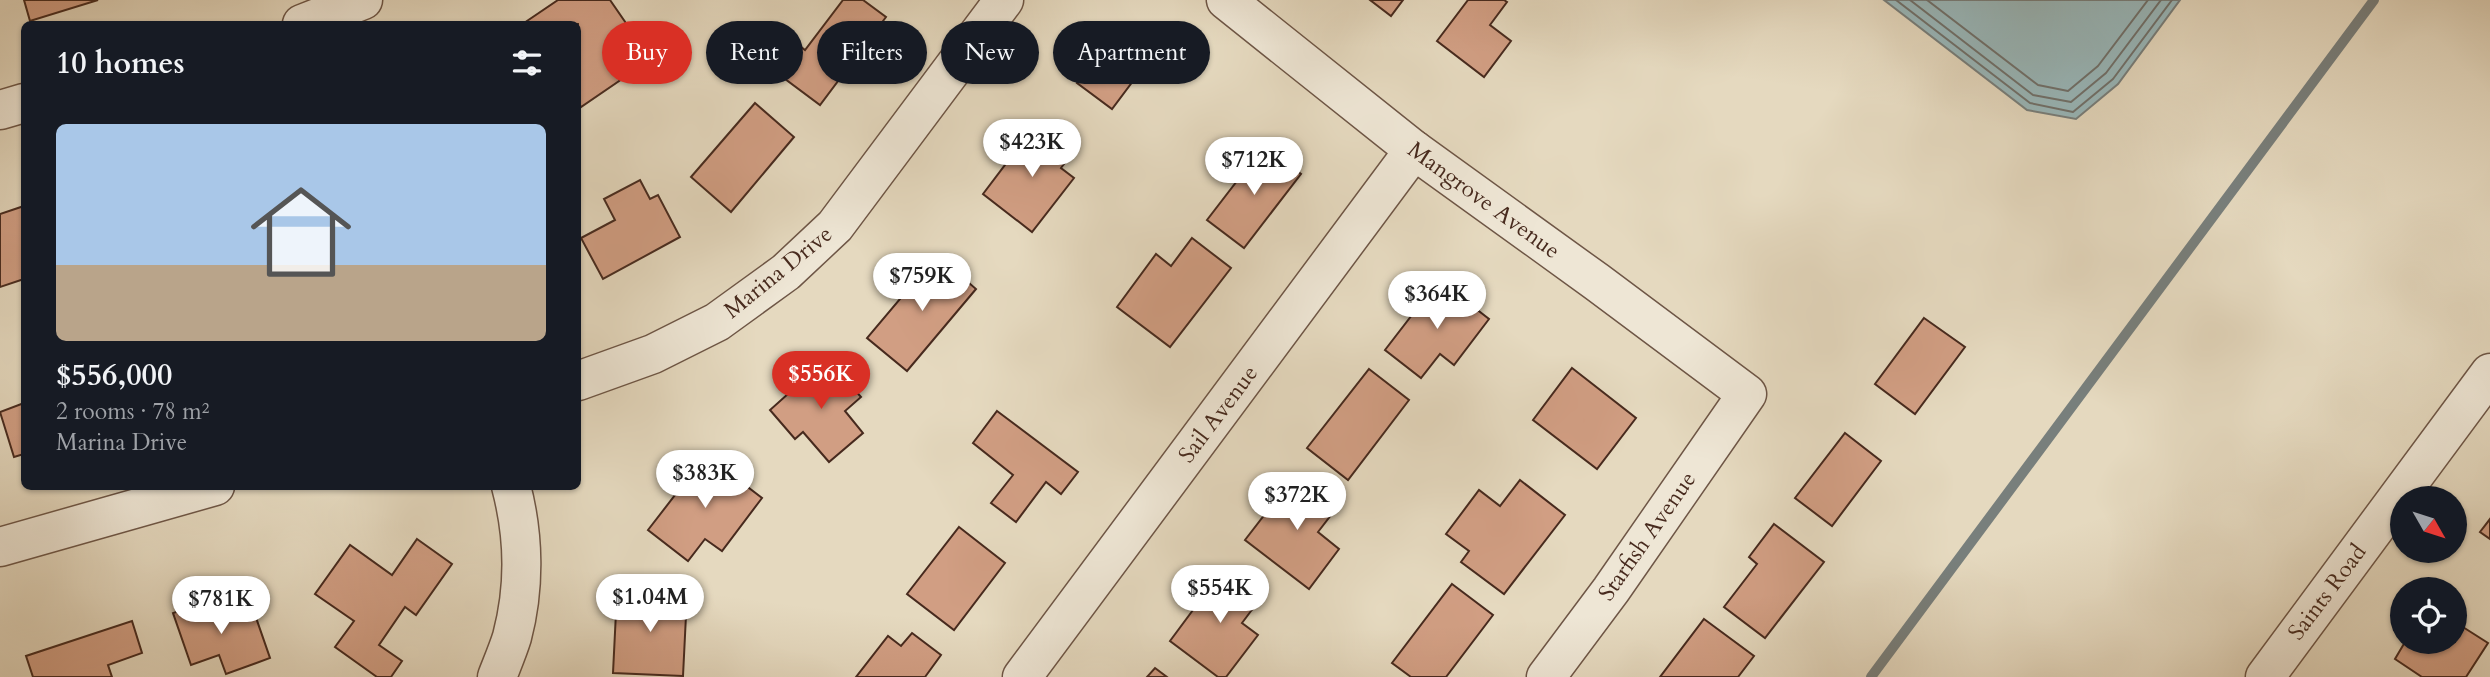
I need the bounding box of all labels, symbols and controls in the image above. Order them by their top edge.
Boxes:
chip: Buy [602,21,692,84]
chip: Rent [706,21,803,84]
chip: Filters [817,21,927,84]
chip: New [941,21,1039,84]
chip: Apartment [1053,21,1210,84]
text: 10 homes [56,43,185,84]
icon: filters [508,44,546,82]
pin: $423K [983,120,1081,179]
text: $423K [999,126,1065,157]
street label: Mangrove Avenue [1402,134,1566,266]
pin: $712K [1205,138,1303,197]
text: $712K [1221,144,1287,175]
icon: home [238,169,364,295]
street label: Marina Drive [717,219,839,325]
pin: $759K [873,254,971,313]
text: $759K [889,260,955,291]
pin: $364K [1388,272,1486,331]
text: $364K [1404,278,1470,309]
pin: $556K [772,352,870,411]
text: $556,000 [56,355,172,396]
text: $556K [788,358,854,389]
street label: Sail Avenue [1171,359,1265,469]
text: 2 rooms · 78 m² [56,396,209,427]
text: Marina Drive [56,427,187,458]
pin: $383K [656,450,754,510]
text: $383K [672,457,738,488]
street label: Starfish Avenue [1591,465,1703,607]
pin: $372K [1248,472,1346,532]
text: $372K [1264,479,1330,510]
north arrow [2390,486,2468,564]
map controls [2390,486,2467,654]
street label: Saints Road [2281,537,2374,646]
pin: $554K [1171,566,1269,625]
text: $554K [1187,572,1253,603]
pin: $1.04M [593,574,707,634]
pin: $781K [172,576,270,636]
button: locate [2390,577,2467,654]
text: $1.04M [612,581,688,612]
text: $781K [188,583,254,614]

